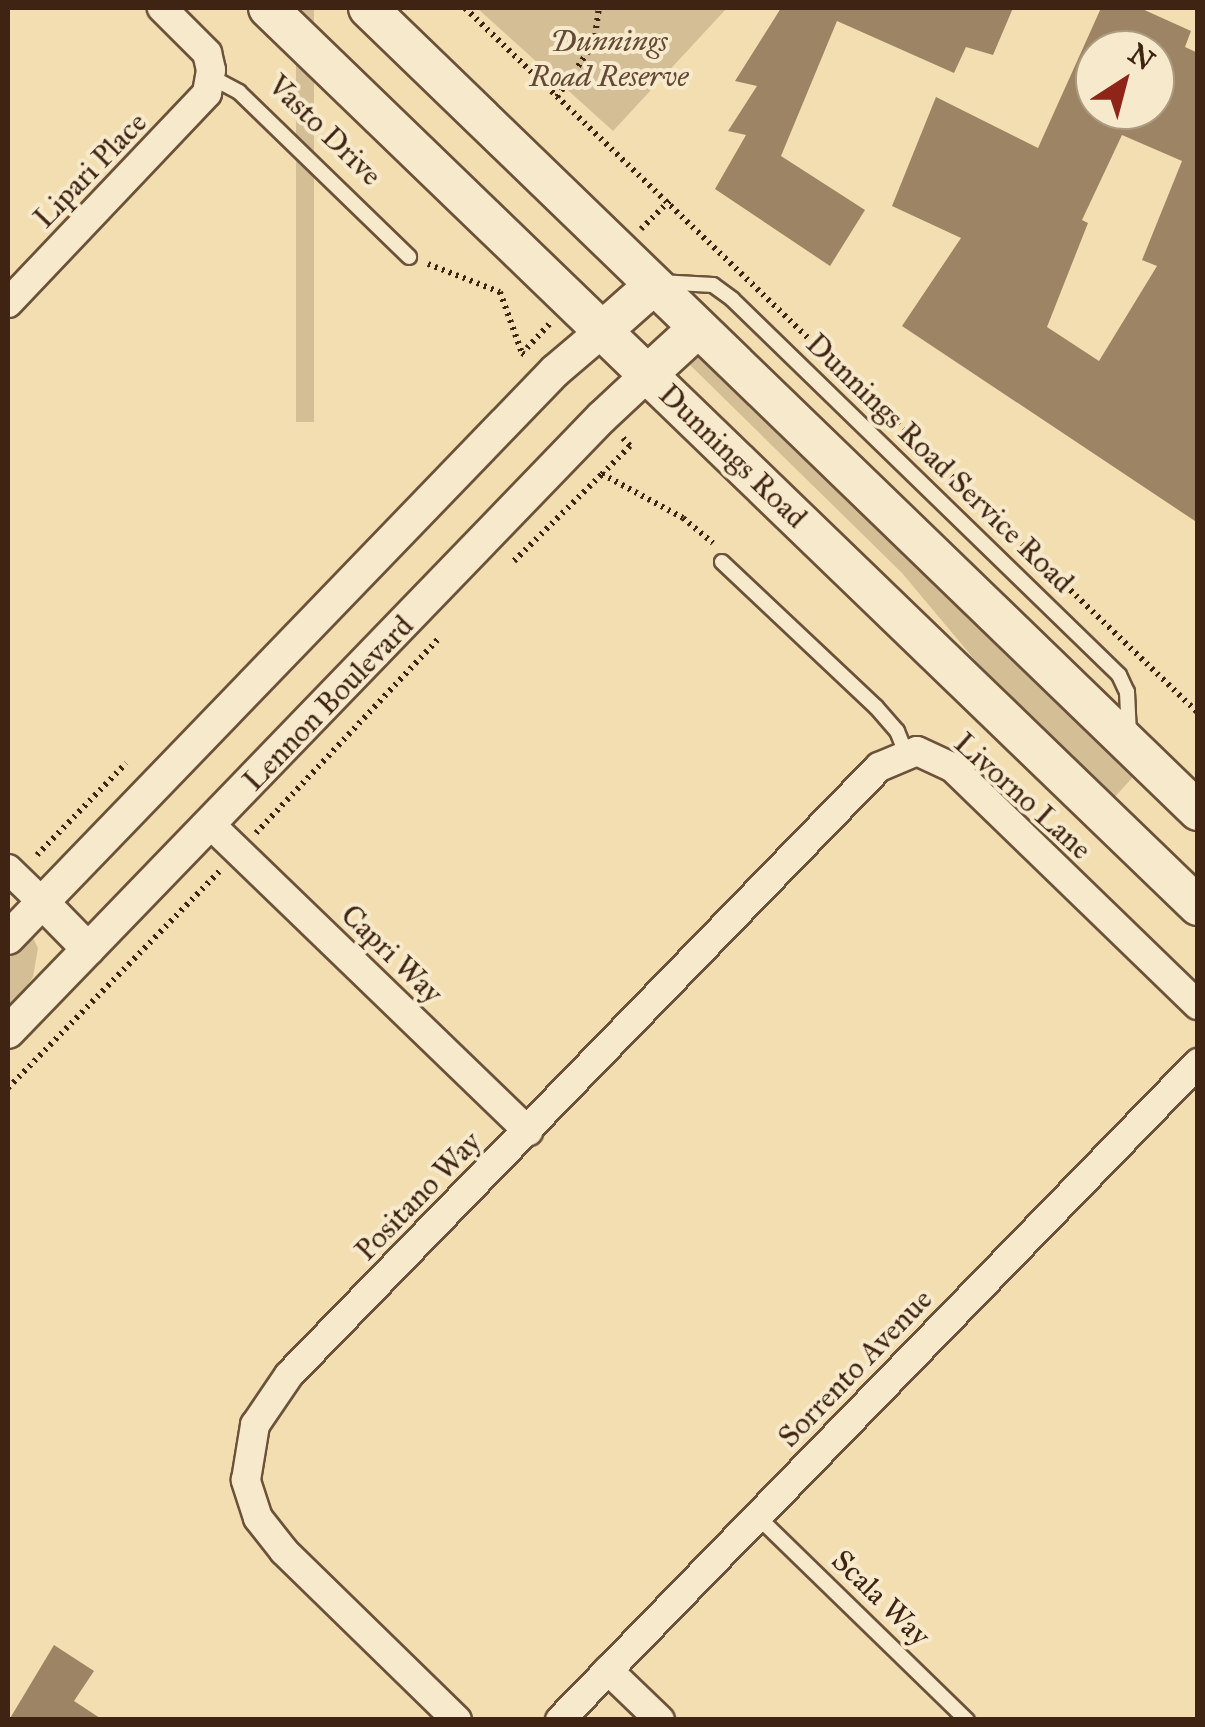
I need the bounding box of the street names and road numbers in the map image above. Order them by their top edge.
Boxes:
street label: Vasto Drive [261,67,389,193]
street label: Lipari Place [26,105,154,235]
street label: Dunnings Road Service Road [799,326,1081,600]
street label: Dunnings Road [651,376,815,536]
street label: Lennon Boulevard [235,608,421,798]
street label: Livorno Lane [947,725,1099,867]
street label: Capri Way [334,897,450,1011]
street label: Positano Way [348,1124,488,1268]
street label: Sorrento Avenue [771,1281,939,1455]
street label: Scala Way [824,1542,938,1654]

